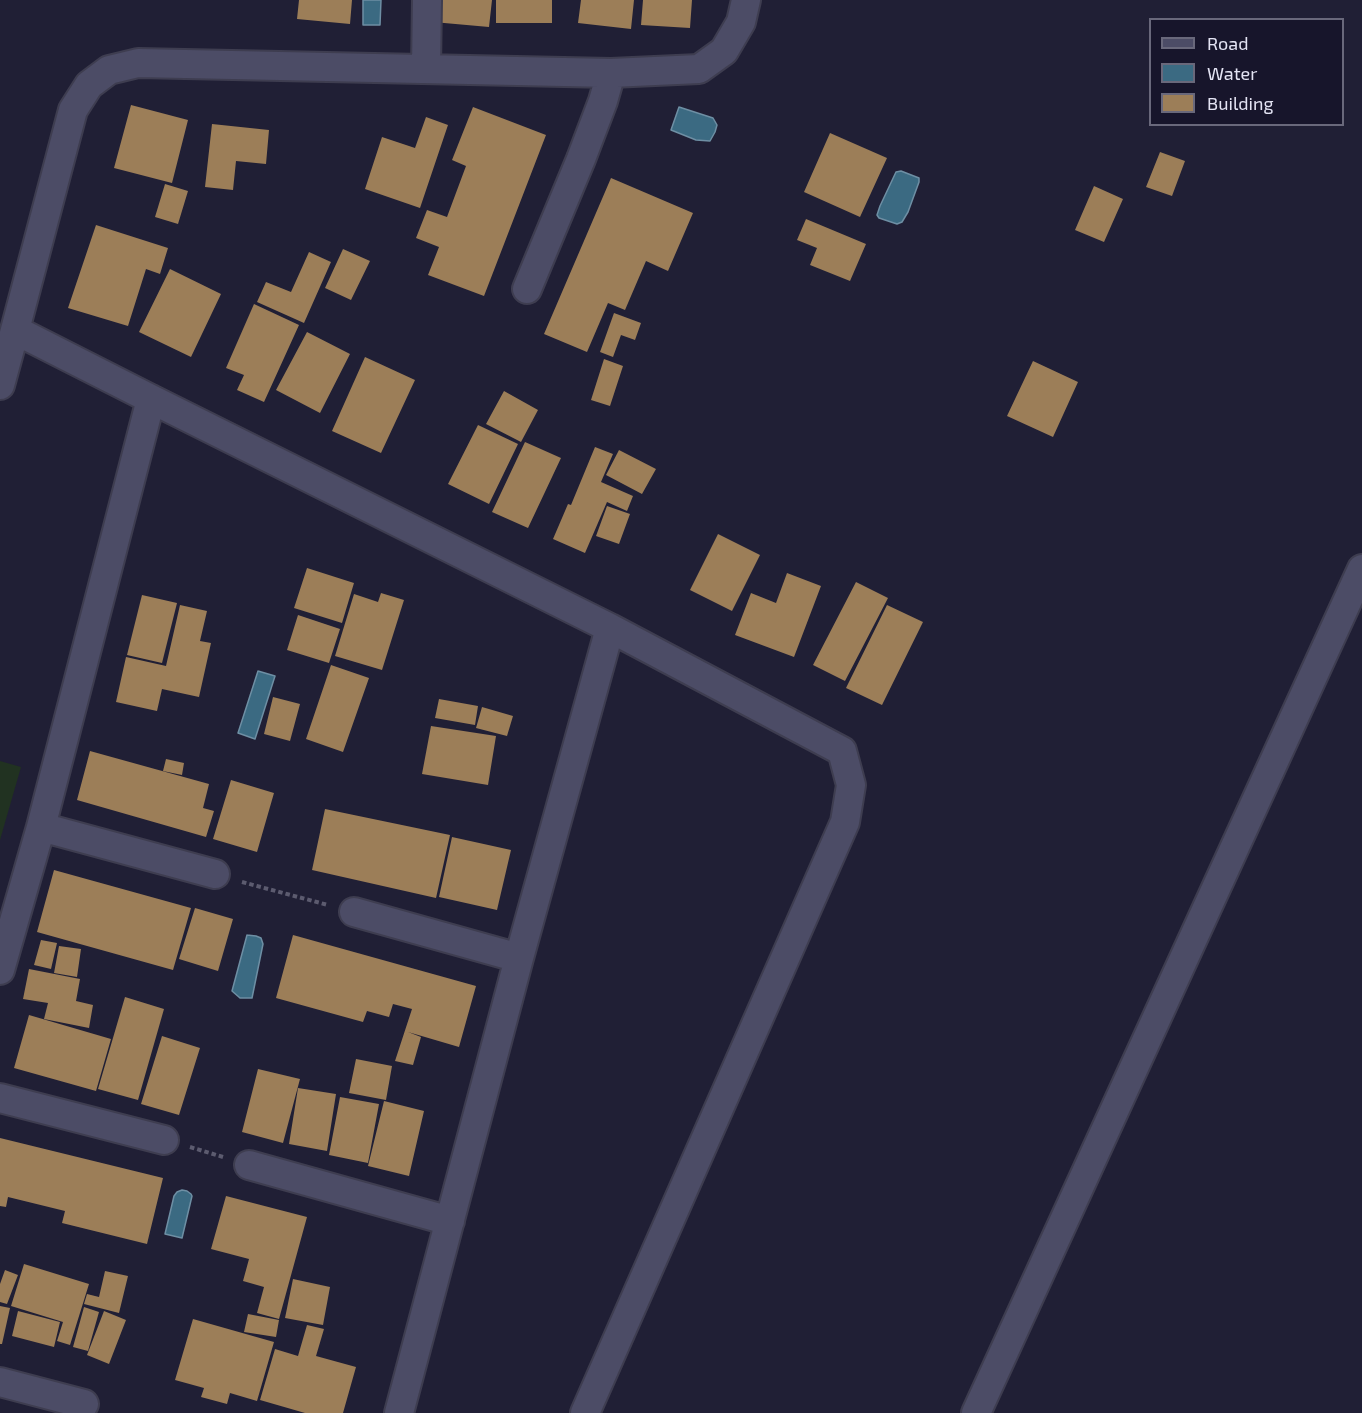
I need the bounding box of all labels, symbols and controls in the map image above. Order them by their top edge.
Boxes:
legend [1149,18,1344,126]
text: Road [1207,32,1248,54]
text: Water [1207,62,1257,84]
text: Building [1207,92,1274,114]

